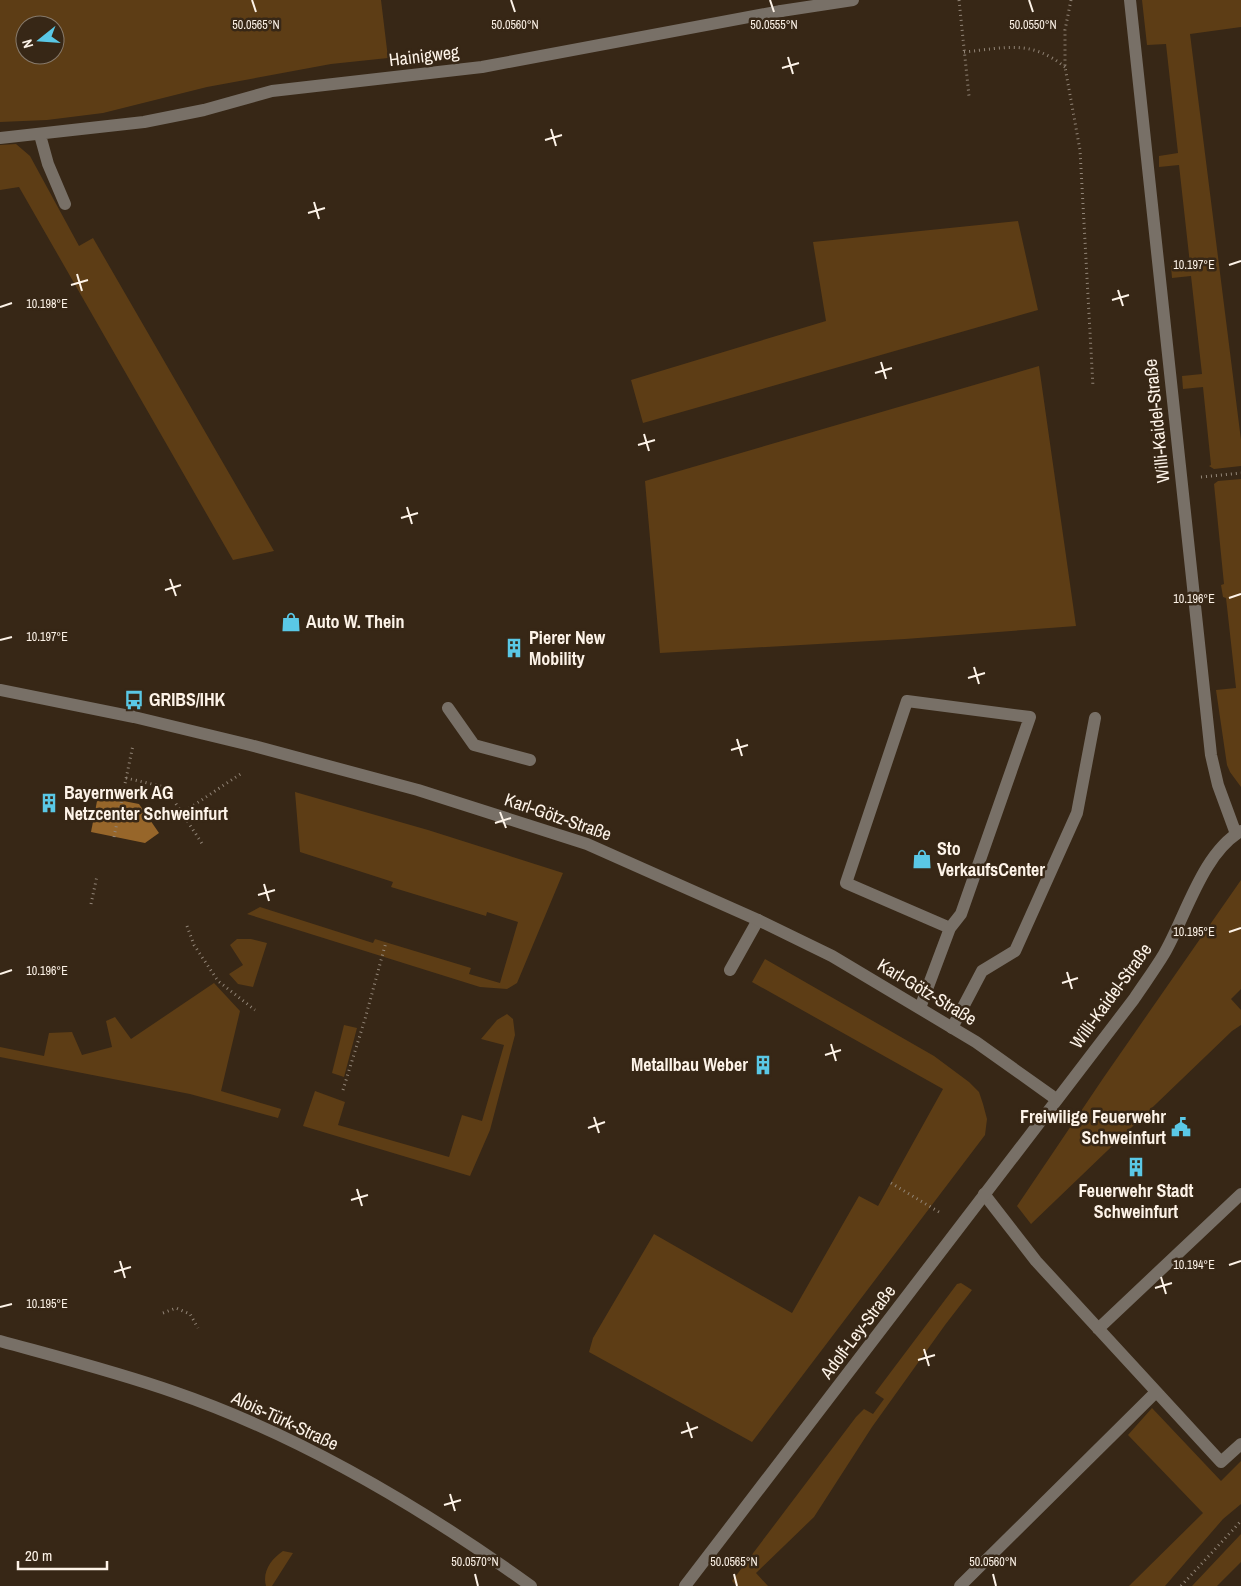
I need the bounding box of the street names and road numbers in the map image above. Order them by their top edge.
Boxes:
street label: Hainigweg [387,39,461,72]
street label: Willi-Kaidel-Straße [1138,358,1175,484]
street label: Karl-Götz-Straße [501,787,615,847]
street label: Willi-Kaidel-Straße [1064,938,1157,1053]
street label: Karl-Götz-Straße [873,952,982,1031]
street label: Adolf-Ley-Straße [813,1280,901,1385]
street label: Alois-Türk-Straße [227,1384,343,1456]

